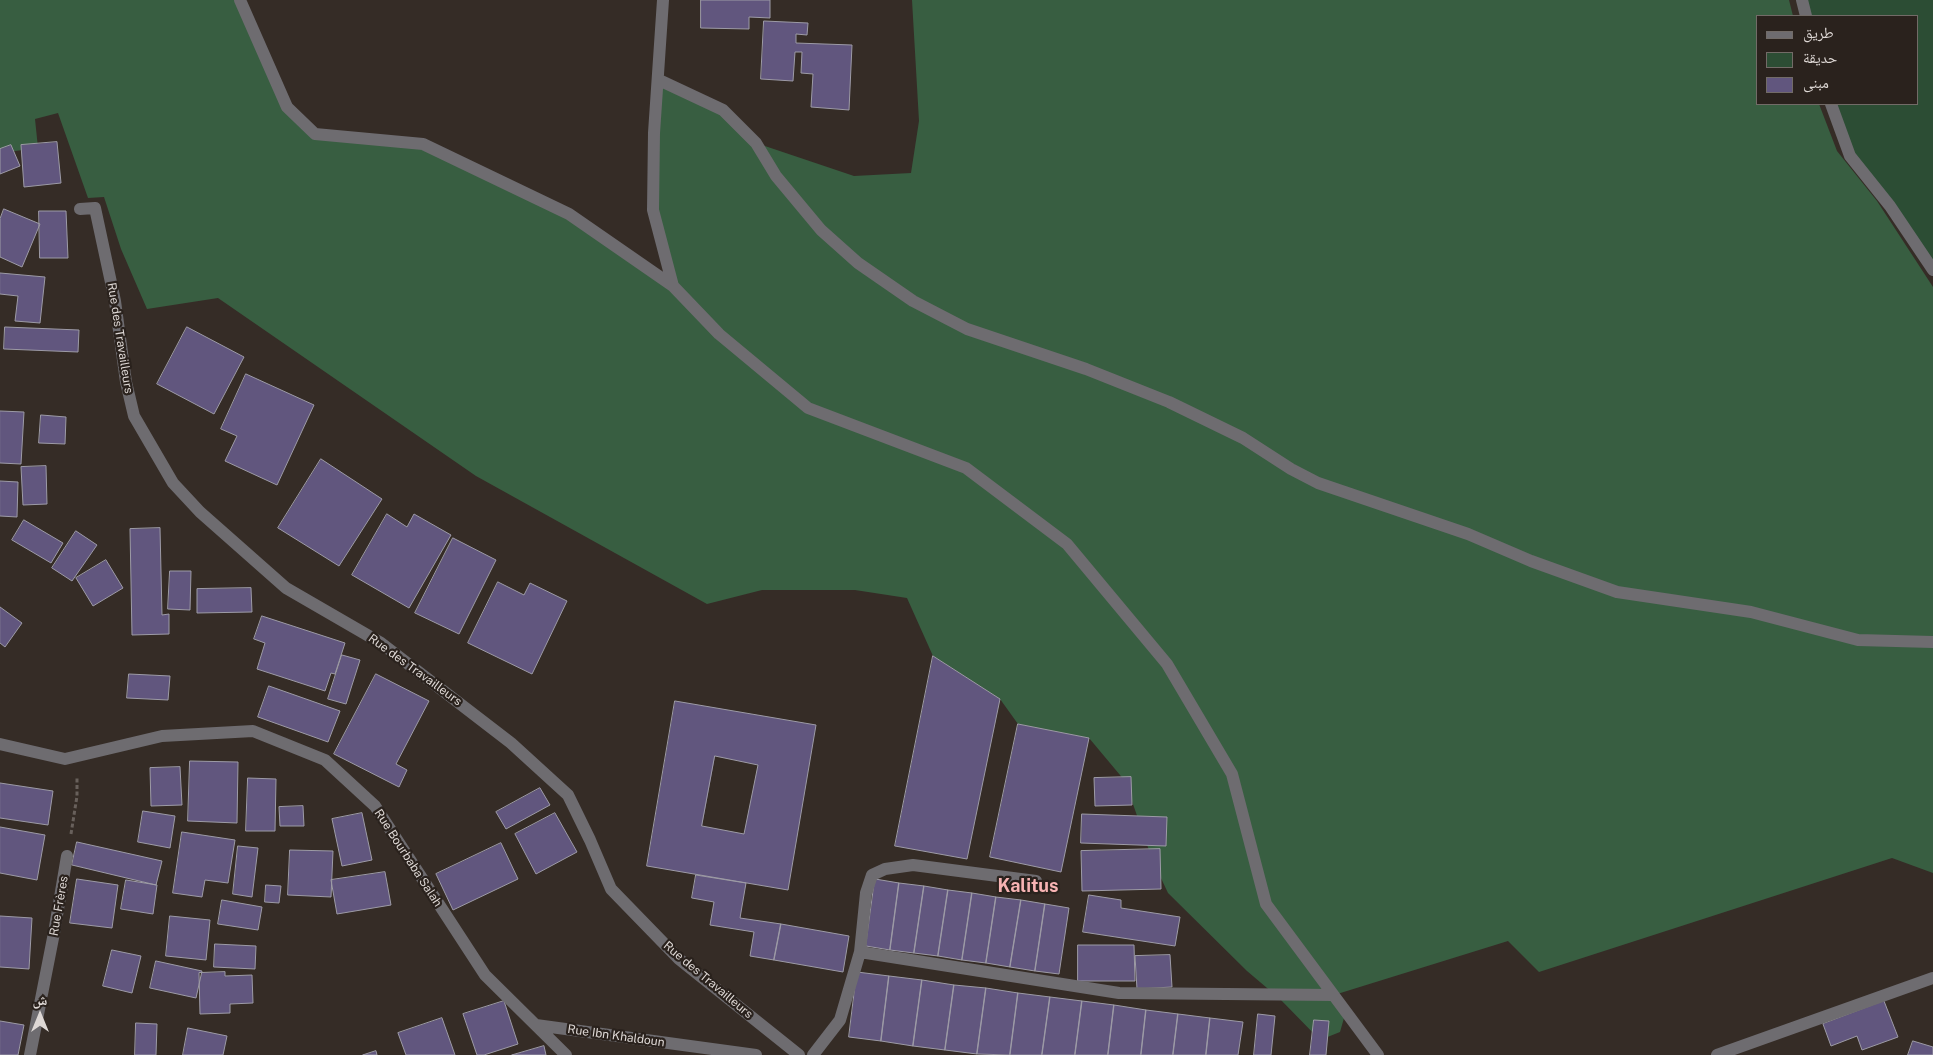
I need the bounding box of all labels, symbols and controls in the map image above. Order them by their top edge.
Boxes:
legend [1756,15,1918,105]
text: طريق [1803,24,1834,41]
text: حديقة [1803,49,1837,66]
text: مبنى [1803,74,1829,91]
street label: Rue des Travailleurs [104,281,136,395]
street label: Rue des Travailleurs [365,631,465,709]
street label: Rue Bourbaba Salah [371,807,445,909]
street label: Rue Frères [47,875,71,937]
district label: Kalitus [997,875,1059,897]
street label: Rue des Travailleurs [660,938,756,1022]
north arrow [15,990,65,1040]
text: ش [33,992,47,1008]
street label: Rue Ibn Khaldoun [566,1022,666,1050]

